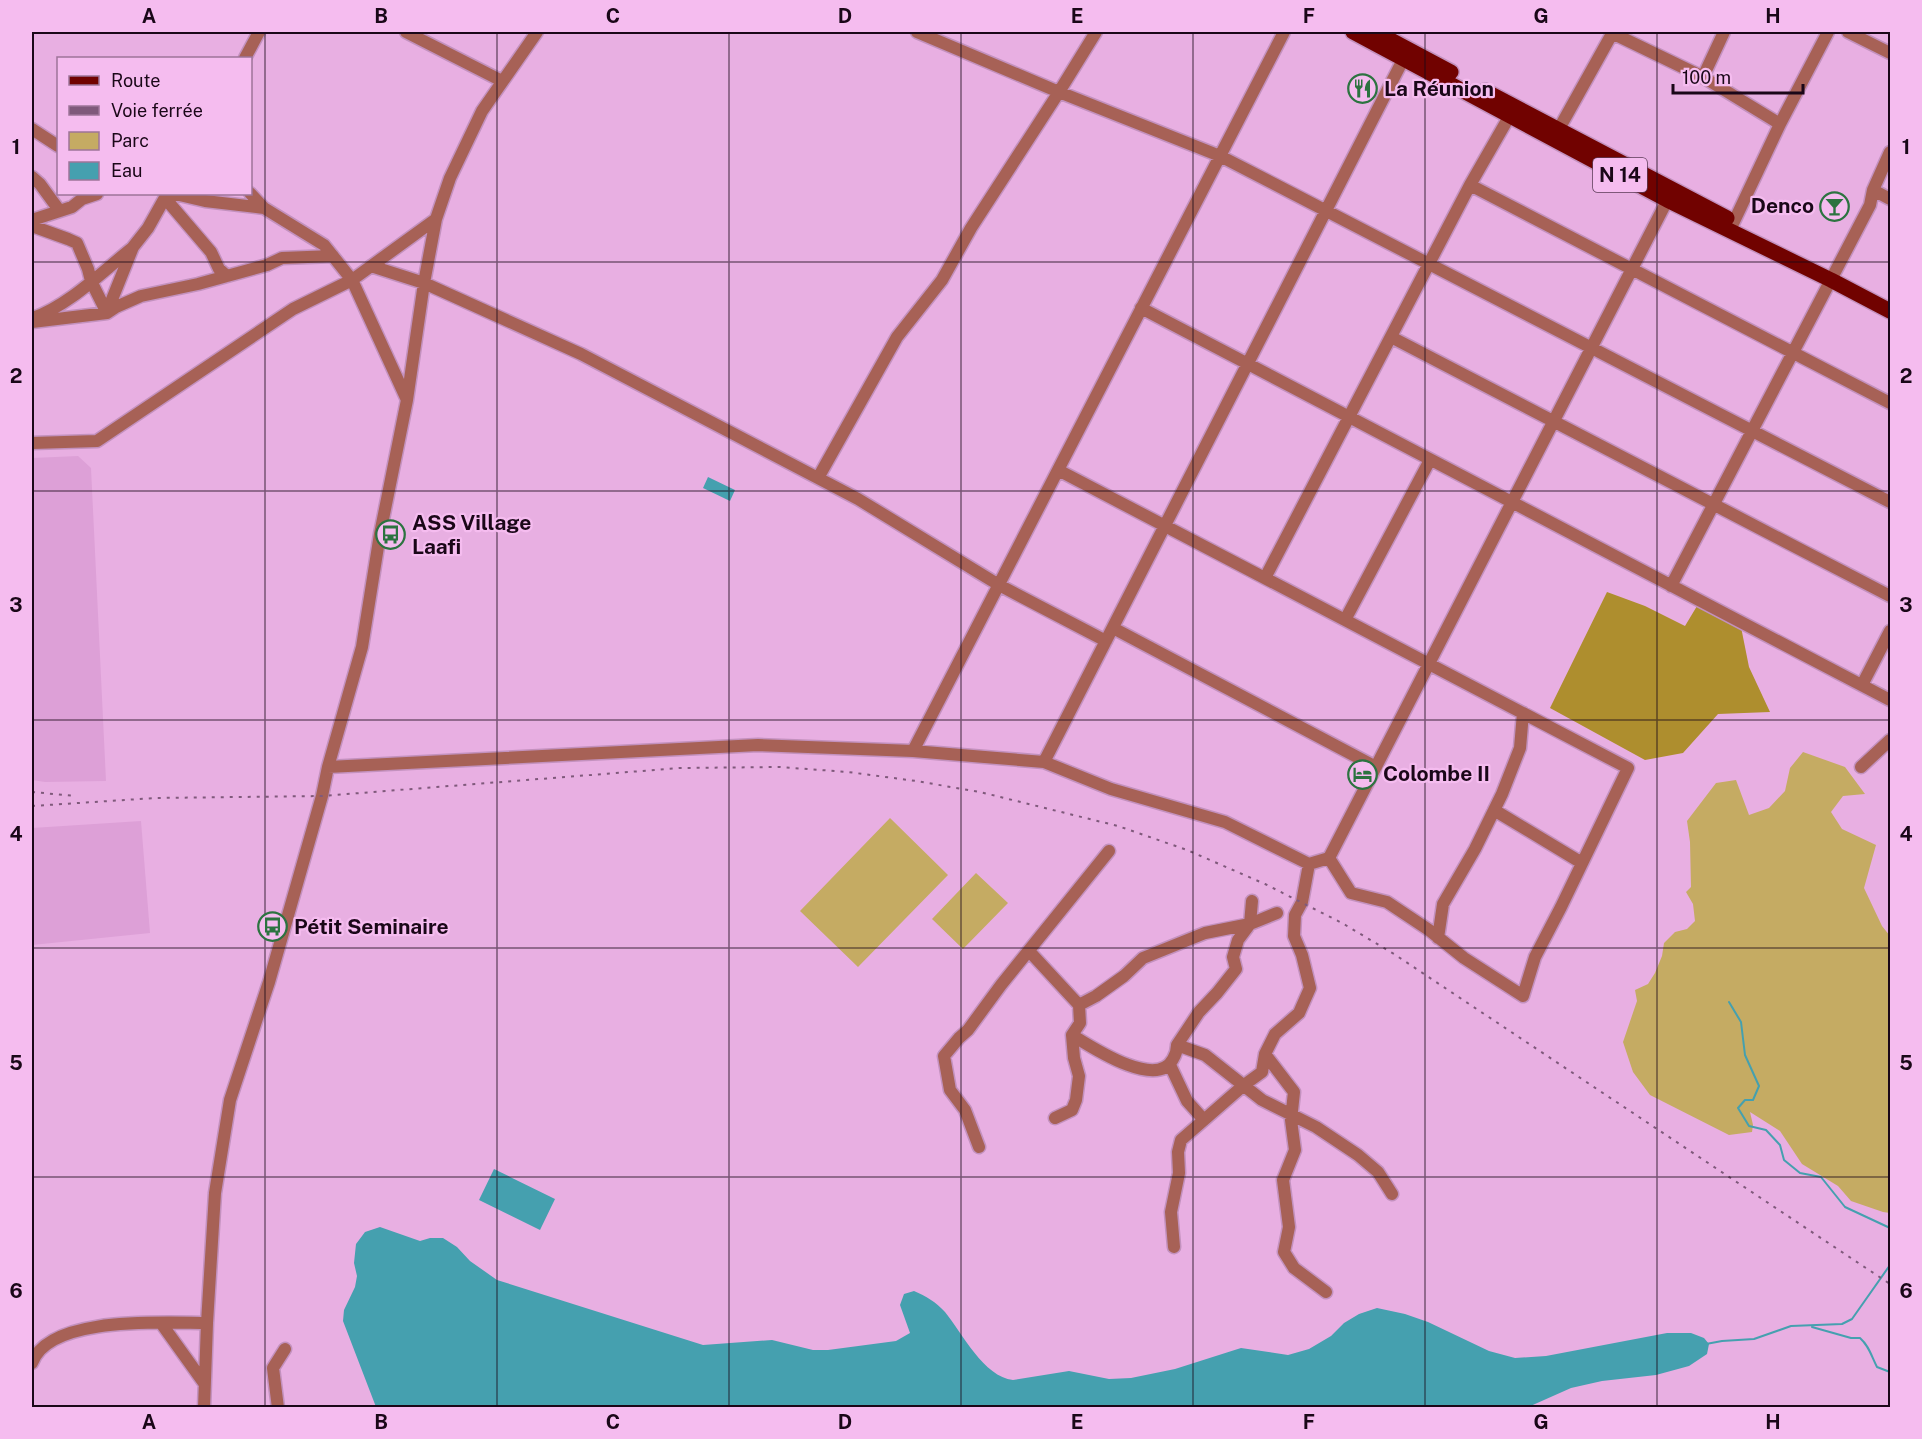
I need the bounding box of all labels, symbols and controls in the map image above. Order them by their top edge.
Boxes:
text: A [142,4,156,28]
text: B [374,4,388,28]
text: C [606,4,620,28]
text: D [838,4,852,28]
text: E [1071,4,1083,28]
text: F [1303,4,1315,28]
text: G [1533,4,1549,28]
text: H [1765,4,1781,28]
legend [57,57,252,195]
scale bar [1673,57,1804,95]
text: 100 m [1682,67,1731,88]
text: Route [111,70,160,91]
restaurant icon: La Réunion [1347,73,1379,105]
place label: La Réunion [1384,76,1494,101]
text: Voie ferrée [111,100,203,121]
text: Parc [111,130,149,151]
text: 1 [12,135,20,159]
text: 1 [1902,135,1910,159]
road number: N 14 [1593,158,1647,192]
text: Eau [111,160,142,181]
bar icon: Denco [1819,190,1851,222]
place label: Denco [1751,193,1814,218]
text: 2 [10,364,22,388]
text: 2 [1900,364,1912,388]
place label: ASS Village Laafi [412,510,531,559]
bus stop icon: ASS Village Laafi [375,519,407,551]
text: 3 [9,593,23,617]
text: 3 [1899,593,1913,617]
hotel icon: Colombe II [1346,758,1378,790]
place label: Colombe II [1383,761,1490,786]
text: 4 [9,822,23,846]
text: 4 [1899,822,1913,846]
bus stop icon: Pétit Seminaire [257,911,289,943]
place label: Pétit Seminaire [294,914,449,939]
text: 5 [9,1051,23,1075]
text: 5 [1899,1051,1913,1075]
text: 6 [9,1279,23,1303]
text: 6 [1899,1279,1913,1303]
text: A [142,1410,156,1434]
text: B [374,1410,388,1434]
text: C [606,1410,620,1434]
text: D [838,1410,852,1434]
text: E [1071,1410,1083,1434]
text: F [1303,1410,1315,1434]
text: G [1533,1410,1549,1434]
text: H [1765,1410,1781,1434]

